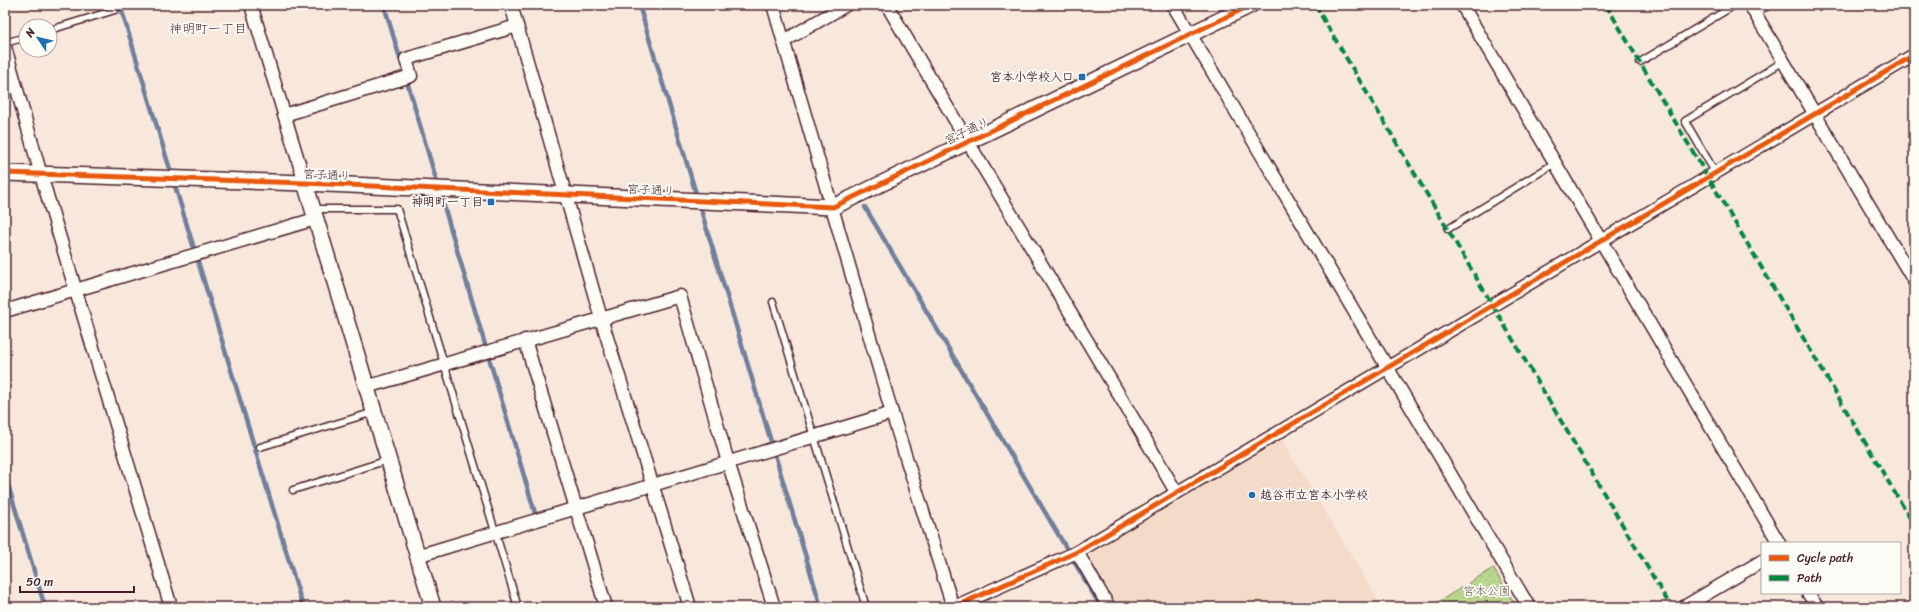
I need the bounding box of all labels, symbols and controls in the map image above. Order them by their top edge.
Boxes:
district label: 神明町一丁目 [169,17,247,40]
north arrow [18,18,58,58]
text: N [20,24,40,42]
place label: 宮本小学校入口 [990,66,1074,88]
marker: 宮本小学校入口 [1077,72,1087,82]
street label: 宮子通り [941,111,993,151]
street label: 宮子通り [302,163,352,187]
street label: 宮子通り [626,178,676,202]
place label: 神明町一丁目 [411,191,483,213]
marker: 神明町一丁目 [486,197,496,207]
place label: 越谷市立宮本小学校 [1260,484,1368,506]
marker: 越谷市立宮本小学校 [1247,490,1257,500]
legend [1761,542,1901,594]
text: Cycle path [1797,547,1853,569]
text: Path [1797,567,1822,589]
scale bar [20,568,134,594]
text: 50 m [26,571,53,593]
park label: 宮本公園 [1463,580,1511,602]

